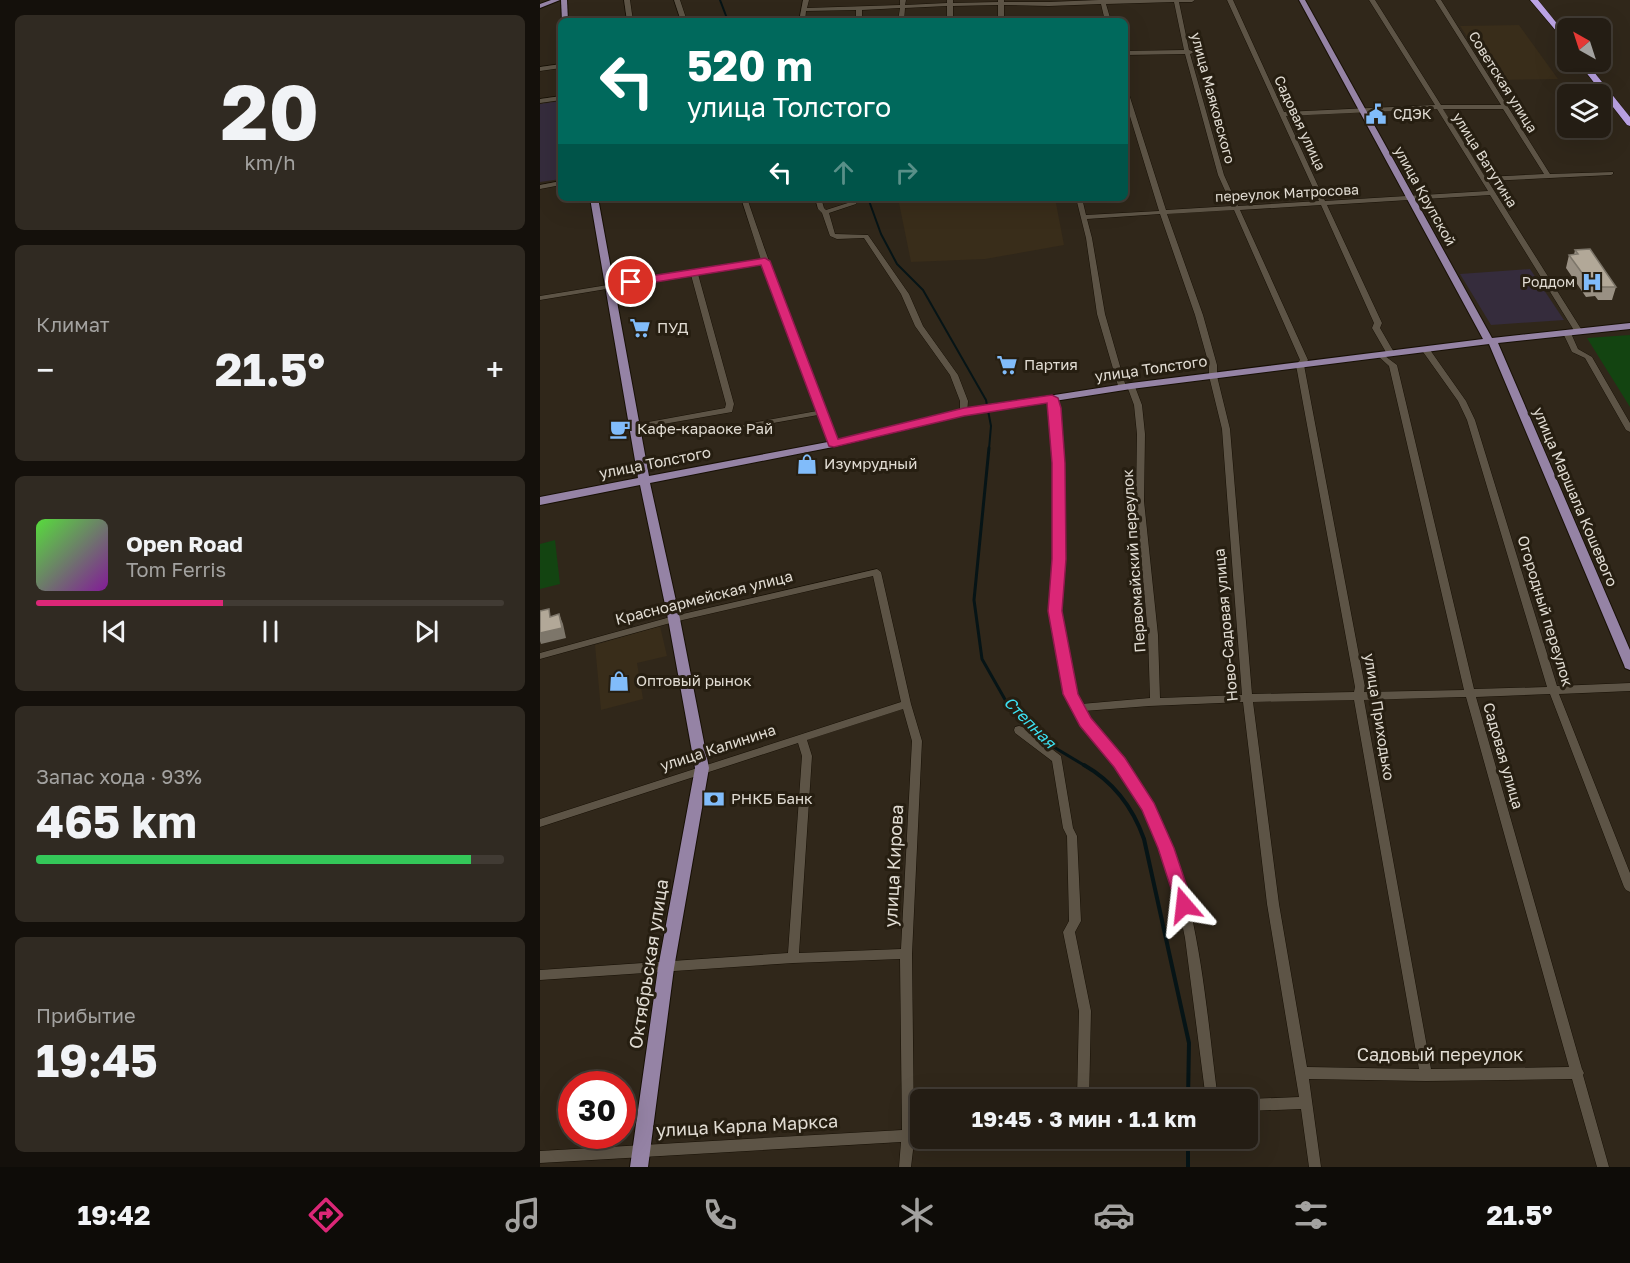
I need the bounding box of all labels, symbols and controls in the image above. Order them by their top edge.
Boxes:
north arrow [1557,18,1611,72]
map controls [1557,18,1611,138]
street label: Советская улица [1465,28,1541,136]
street label: улица Маяковского [1188,30,1239,165]
text: 520 m [687,40,813,90]
icon: left [588,42,666,120]
text: 20 [221,64,319,157]
street label: Садовая улица [1271,73,1330,173]
button: layers [1557,84,1611,138]
text: улица Толстого [687,91,891,123]
public building icon: СДЭК [1364,102,1388,126]
place label: СДЭК [1393,105,1432,122]
street label: улица Ватутина [1449,109,1521,210]
street label: улица Крупской [1391,143,1460,249]
text: km/h [245,150,295,174]
icon: left [764,156,797,189]
icon: ahead [827,156,860,189]
icon: right [890,156,923,189]
street label: переулок Матросова [1215,180,1359,205]
pin [605,256,656,307]
icon: arrive [614,265,647,298]
hospital icon: Роддом [1580,270,1604,294]
place label: Роддом [1522,273,1575,290]
text: Климат [36,312,110,336]
supermarket icon: ПУД [628,316,652,340]
place label: ПУД [657,318,688,336]
text: 21.5° [215,342,325,396]
text: − [36,350,54,389]
text: + [486,350,504,389]
street label: улица Толстого [1093,351,1208,385]
supermarket icon: Партия [995,353,1019,377]
place label: Партия [1024,355,1078,373]
street label: улица Маршала Кошевого [1530,404,1622,589]
cafe icon: Кафе-караоке Рай [608,417,632,441]
place label: Кафе-караоке Рай [637,419,773,437]
street label: улица Толстого [597,442,712,482]
shop icon: Изумрудный [795,452,819,476]
place label: Изумрудный [824,454,917,472]
street label: Первомайский переулок [1118,468,1148,653]
text: Open Road [126,530,243,557]
street label: Огородный переулок [1514,533,1578,689]
street label: Ново-Садовая улица [1209,548,1241,702]
text: Tom Ferris [126,557,226,581]
street label: Красноармейская улица [613,566,794,628]
icon: previous [98,615,131,648]
icon: pause [254,615,287,648]
icon: next [410,615,443,648]
street label: улица Приходько [1361,652,1399,782]
shop icon: Оптовый рынок [607,669,631,693]
place label: Оптовый рынок [636,671,752,689]
water label: Степная [1000,692,1061,753]
street label: Садовая улица [1480,700,1528,811]
street label: улица Калинина [658,720,778,774]
text: Запас хода · 93% [36,764,202,788]
bank icon: РНКБ Банк [702,787,726,811]
place label: РНКБ Банк [731,789,813,807]
text: 465 km [36,794,197,848]
street label: улица Кирова [879,804,907,928]
position arrow [1152,873,1216,937]
street label: Октябрьская улица [624,877,672,1050]
text: Прибытие [36,1003,136,1027]
text: 19:45 [36,1033,158,1087]
street label: Садовый переулок [1357,1043,1523,1065]
speed limit sign: 30 [558,1071,636,1149]
text: 19:45 · 3 мин · 1.1 km [972,1105,1196,1132]
street label: улица Карла Маркса [655,1109,839,1141]
icon: directions [305,1194,347,1236]
icon: music [502,1194,544,1236]
icon: phone [699,1194,741,1236]
icon: climate [896,1194,938,1236]
icon: car [1093,1194,1135,1236]
icon: filters [1290,1194,1332,1236]
text: 19:42 [77,1199,150,1231]
text: 21.5° [1486,1199,1553,1231]

